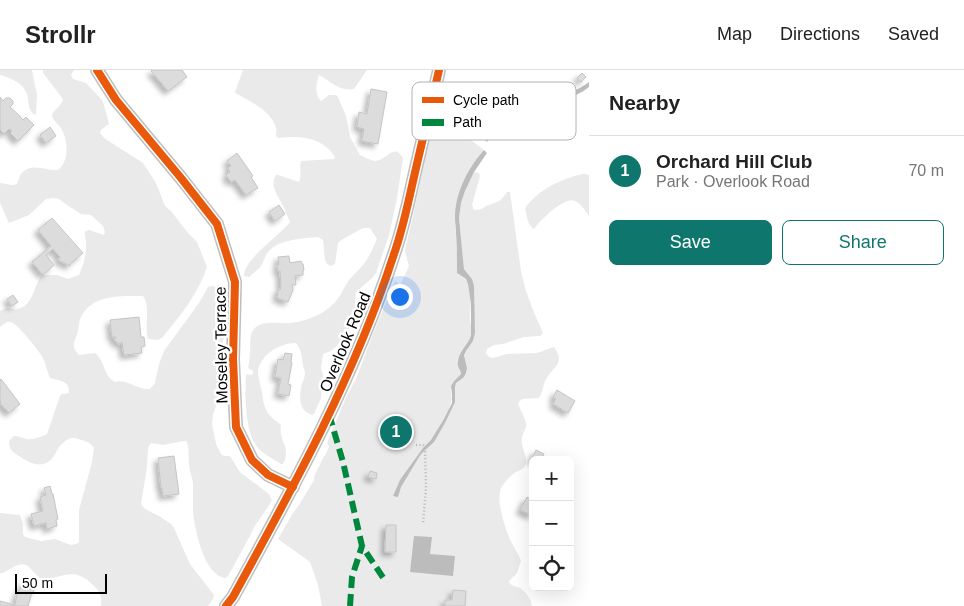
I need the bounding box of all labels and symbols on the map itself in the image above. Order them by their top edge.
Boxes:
legend [412,82,576,140]
text: Cycle path [453,92,519,108]
text: Path [453,114,482,130]
your location [387,284,413,310]
street label: Moseley Terrace [211,286,231,404]
street label: Overlook Road [316,290,374,394]
pin: 1 [380,413,412,451]
scale bar [15,571,108,594]

